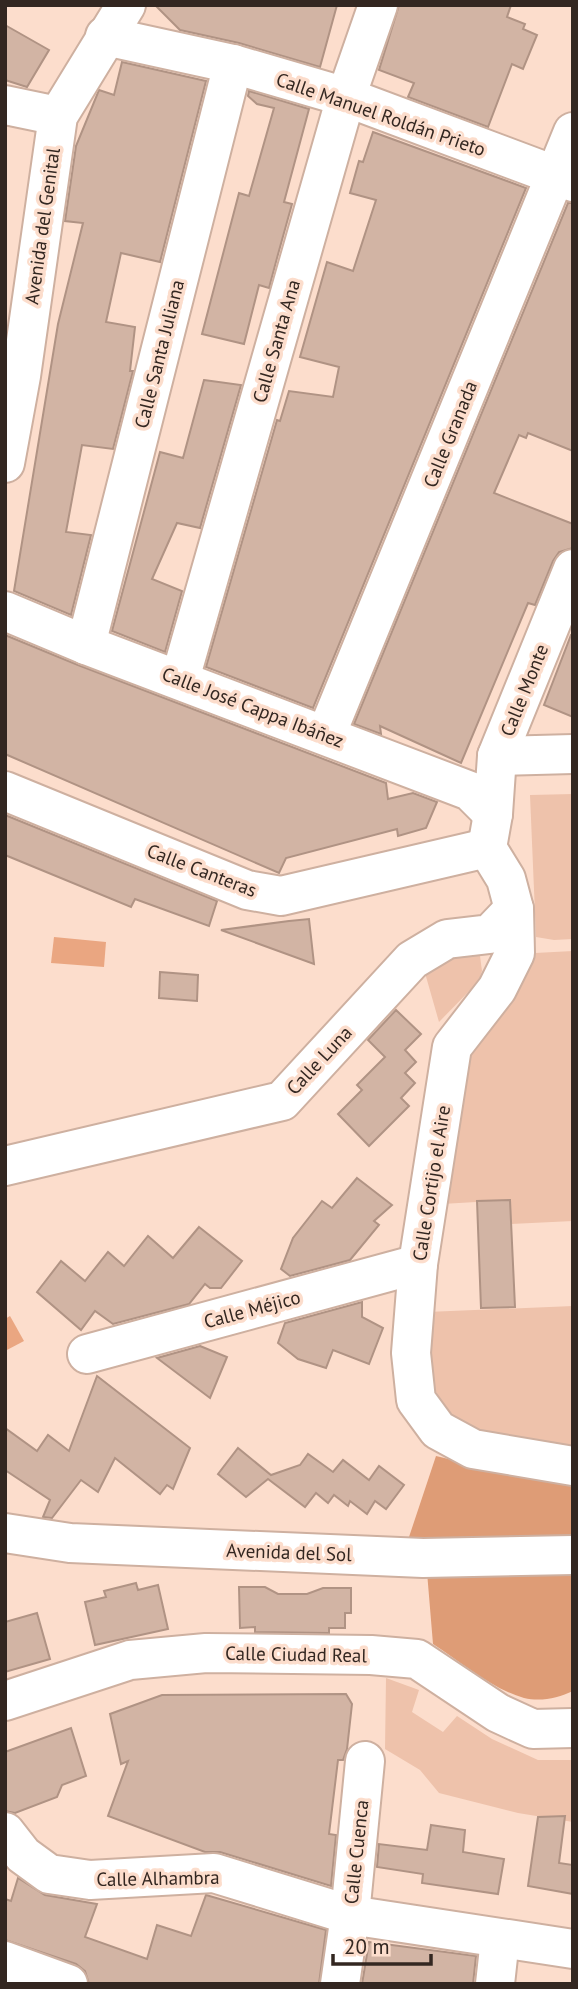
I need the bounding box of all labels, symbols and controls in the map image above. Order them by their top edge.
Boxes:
street label: Calle Manuel Roldán Prieto [273,67,489,161]
street label: Avenida del Genital [19,146,65,306]
street label: Calle Santa Juliana [129,277,189,431]
street label: Calle Santa Ana [247,277,305,405]
street label: Calle Granada [418,377,482,491]
street label: Calle Monte [495,640,553,740]
street label: Calle José Cappa Ibáñez [159,661,347,753]
street label: Calle Canteras [144,838,260,902]
street label: Calle Luna [281,1021,357,1099]
street label: Calle Cortijo el Aire [407,1104,455,1262]
street label: Calle Méjico [201,1285,303,1333]
street label: Avenida del Sol [226,1538,353,1566]
street label: Calle Ciudad Real [225,1641,368,1667]
street label: Calle Cuenca [339,1799,373,1905]
street label: Calle Alhambra [96,1865,220,1891]
scale bar [333,1923,431,1967]
text: 20 m [344,1933,390,1960]

